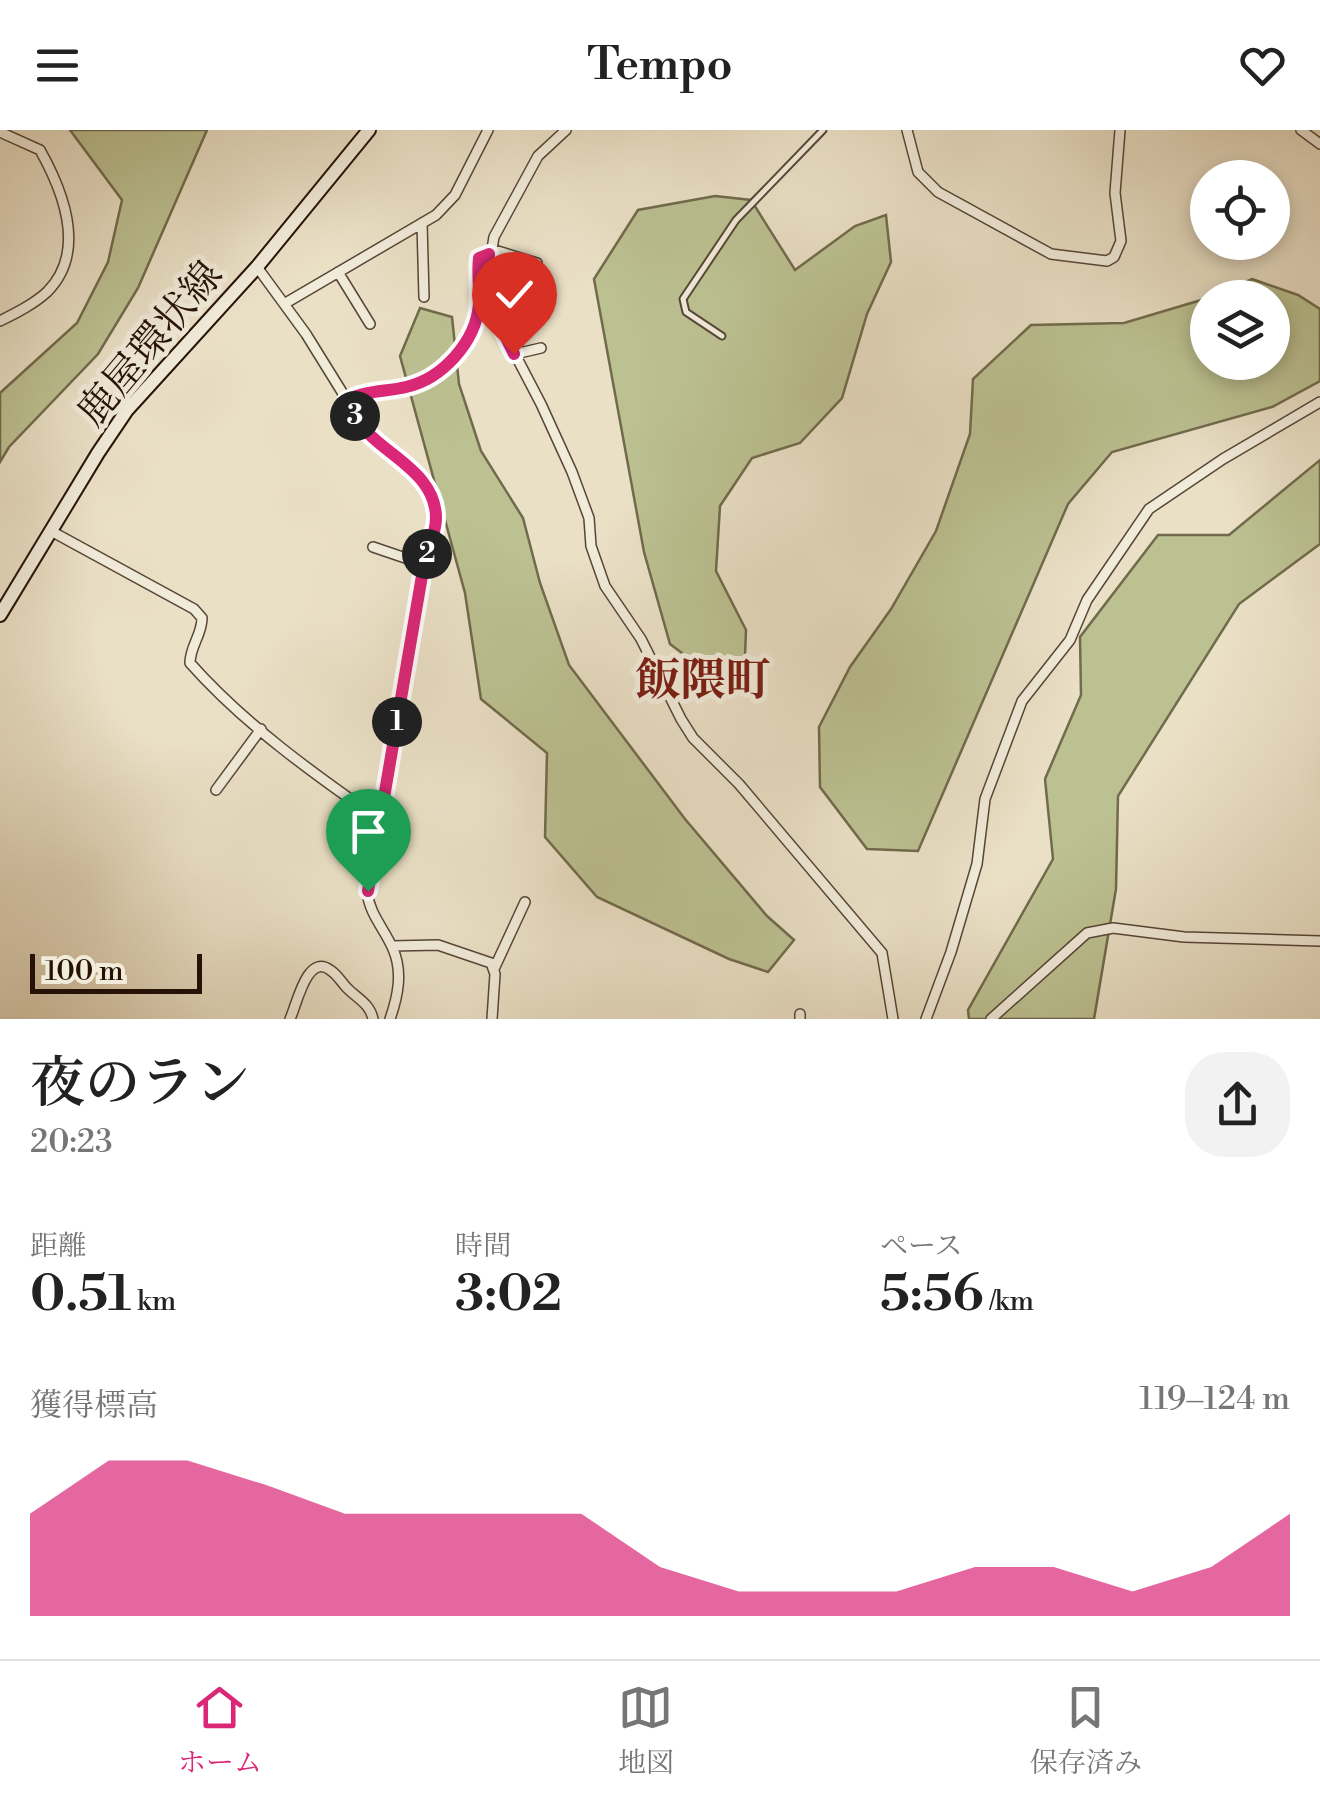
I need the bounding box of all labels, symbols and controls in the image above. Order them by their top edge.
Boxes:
text: Tempo [587,37,733,94]
icon: menu [30,38,85,93]
icon: heart [1235,38,1290,93]
map controls [1190,160,1290,380]
button: locate [1190,160,1290,260]
street label: 鹿屋環状線 [67,252,234,437]
pin [472,252,557,355]
icon: check [487,267,542,322]
button: layers [1190,280,1290,380]
pin: 3 [330,391,380,441]
text: 3 [347,398,363,433]
pin: 2 [402,529,452,579]
text: 2 [418,536,436,571]
district label: 飯隈町 [635,653,771,710]
pin: 1 [372,697,422,747]
text: 1 [390,704,404,739]
pin [326,789,411,892]
icon: arrive [341,804,396,859]
scale bar [30,949,202,994]
text: 100 m [45,954,124,989]
text: 夜のラン [30,1050,250,1119]
button: share [1185,1052,1290,1157]
text: 20:23 [30,1122,113,1162]
text: 距離 [30,1229,86,1264]
text: 時間 [455,1229,511,1264]
text: ペース [880,1229,963,1264]
text: 0.51 [30,1264,131,1326]
text: 3:02 [455,1264,562,1326]
text: 5:56 [880,1264,984,1326]
text: km [131,1284,176,1319]
text: /km [984,1284,1034,1319]
text: 119–124 m [1139,1379,1290,1419]
text: 獲得標高 [30,1386,158,1426]
tab: ホーム [178,1680,262,1781]
tab: 地図 [618,1680,674,1781]
tab: 保存済み [1030,1680,1142,1781]

